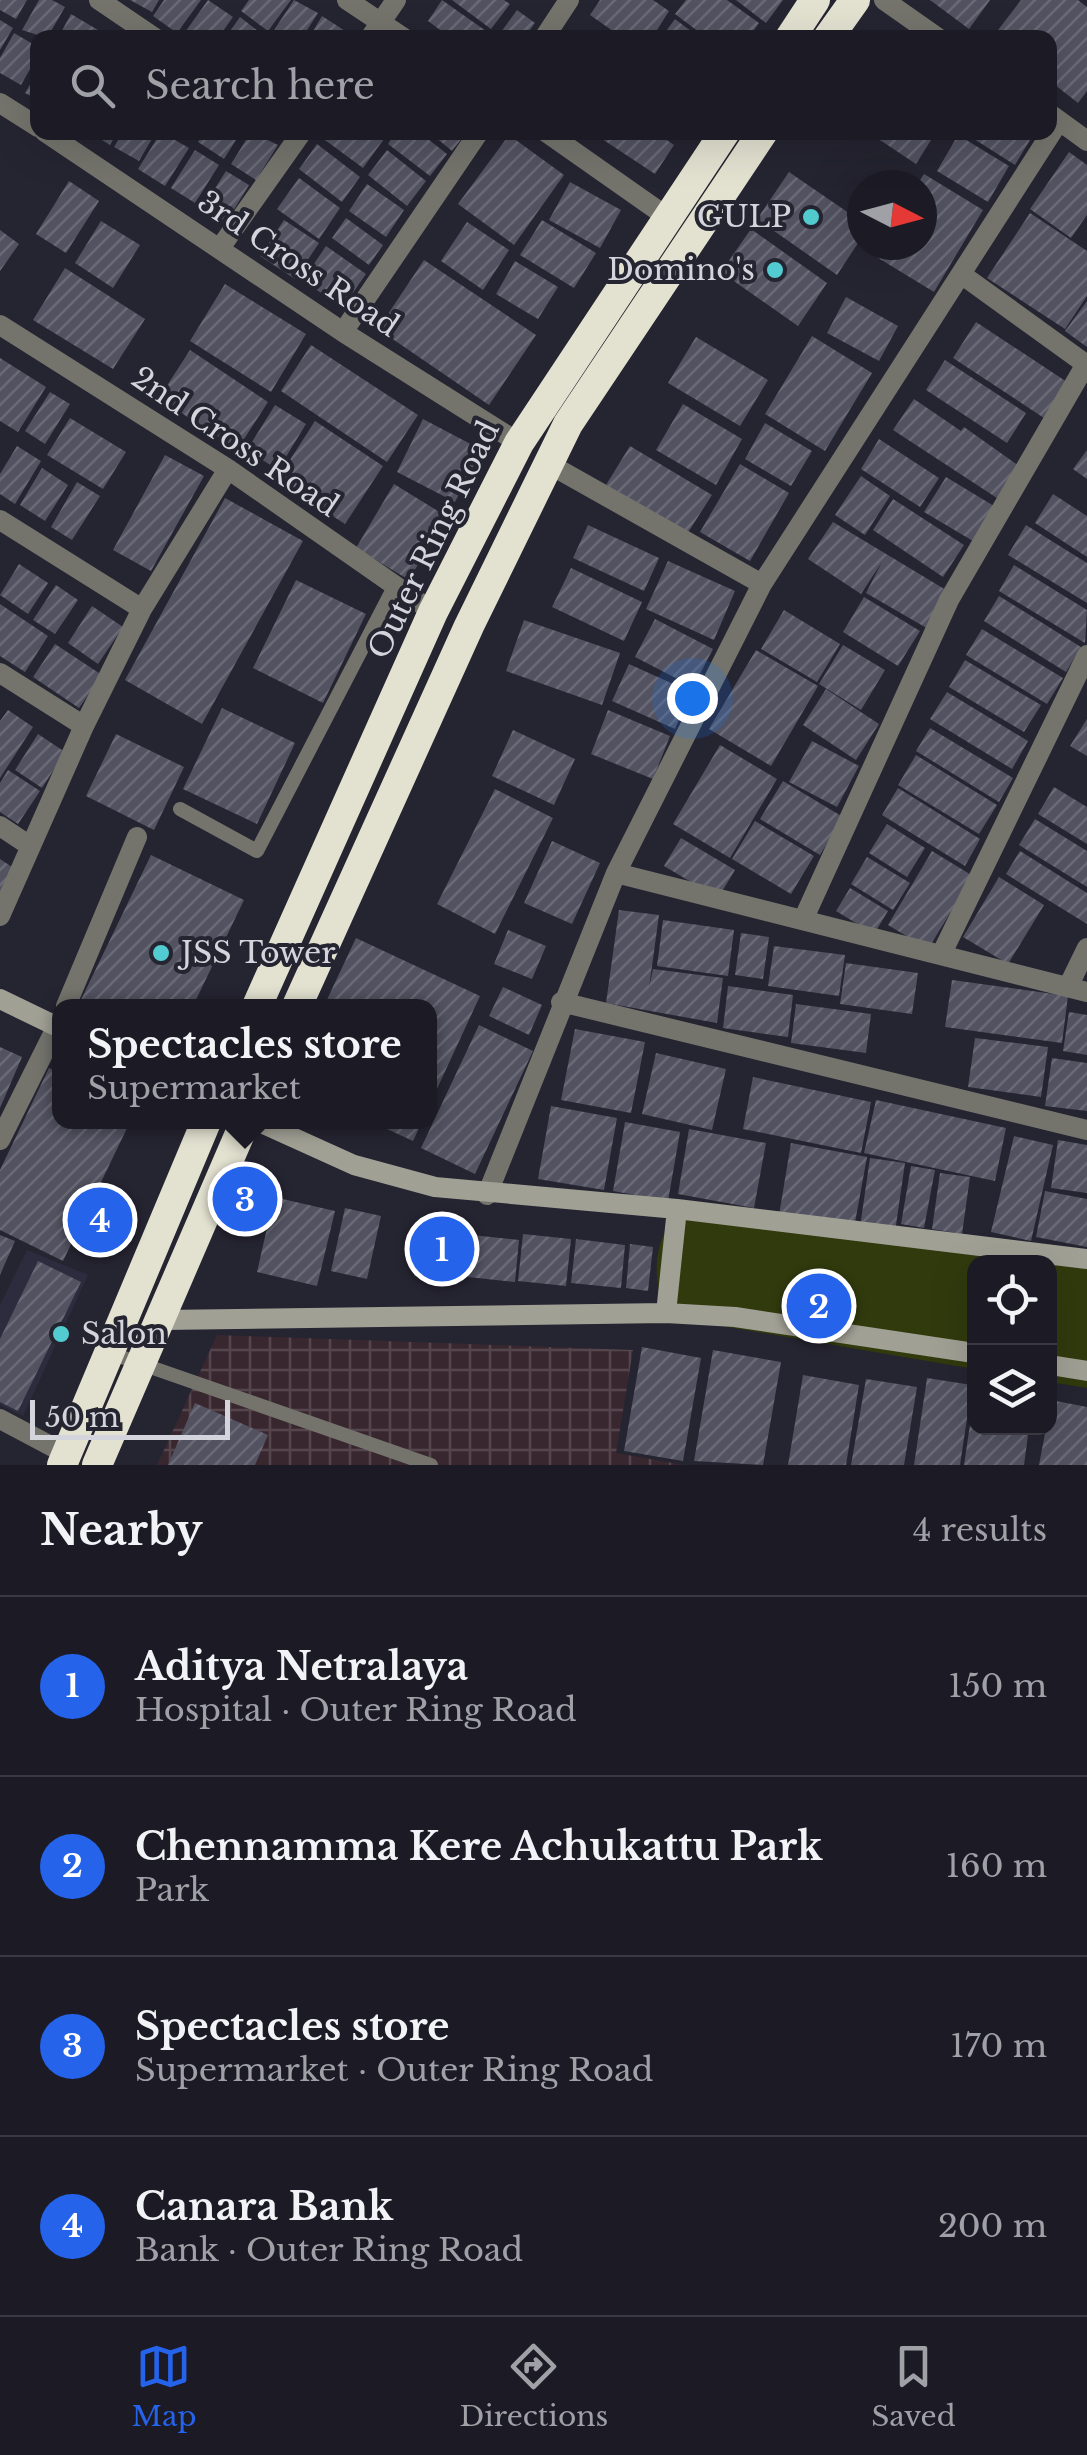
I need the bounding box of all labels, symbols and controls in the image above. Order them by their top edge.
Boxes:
search box [30,30,1057,140]
icon: search [65,58,120,113]
text: Search here [145,62,375,109]
north arrow [847,170,937,260]
street label: 3rd Cross Road [191,183,406,345]
place label: GULP [697,198,791,235]
marker: GULP [800,206,822,228]
place label: Domino's [607,251,755,288]
marker: Domino's [764,259,786,281]
street label: 2nd Cross Road [125,359,346,524]
street label: Outer Ring Road [360,415,507,665]
your location [667,673,718,724]
place label: JSS Tower [177,934,336,971]
marker: JSS Tower [150,942,172,964]
popup [52,999,437,1129]
text: Spectacles store [87,1021,402,1068]
text: Supermarket [87,1068,301,1108]
pin: 3 [212,1162,278,1236]
pin: 4 [68,1182,132,1258]
pin: 1 [410,1212,474,1286]
map controls [967,1255,1057,1435]
button: locate [967,1255,1057,1345]
pin: 2 [786,1268,852,1344]
place label: Salon [81,1315,167,1352]
marker: Salon [50,1323,72,1345]
button: layers [967,1345,1057,1435]
scale bar [30,1395,230,1440]
text: 50 m [45,1400,119,1435]
text: Nearby [40,1504,203,1556]
text: 4 results [913,1510,1047,1550]
text: Aditya Netralaya [135,1643,468,1690]
text: 1 [66,1666,79,1706]
text: 150 m [948,1666,1047,1706]
text: Hospital · Outer Ring Road [135,1690,577,1730]
text: Chennamma Kere Achukattu Park [135,1823,822,1870]
text: 2 [62,1846,83,1886]
text: 160 m [946,1846,1047,1886]
text: Park [135,1870,209,1910]
text: Spectacles store [135,2003,450,2050]
text: 3 [62,2026,83,2066]
text: 170 m [950,2026,1047,2066]
text: Supermarket · Outer Ring Road [135,2050,653,2090]
text: Canara Bank [135,2183,393,2230]
text: 4 [62,2206,83,2246]
text: 200 m [938,2206,1047,2246]
text: Bank · Outer Ring Road [135,2230,523,2270]
tab: Map [131,2339,196,2434]
tab: Directions [459,2339,608,2434]
tab: Saved [871,2339,956,2434]

